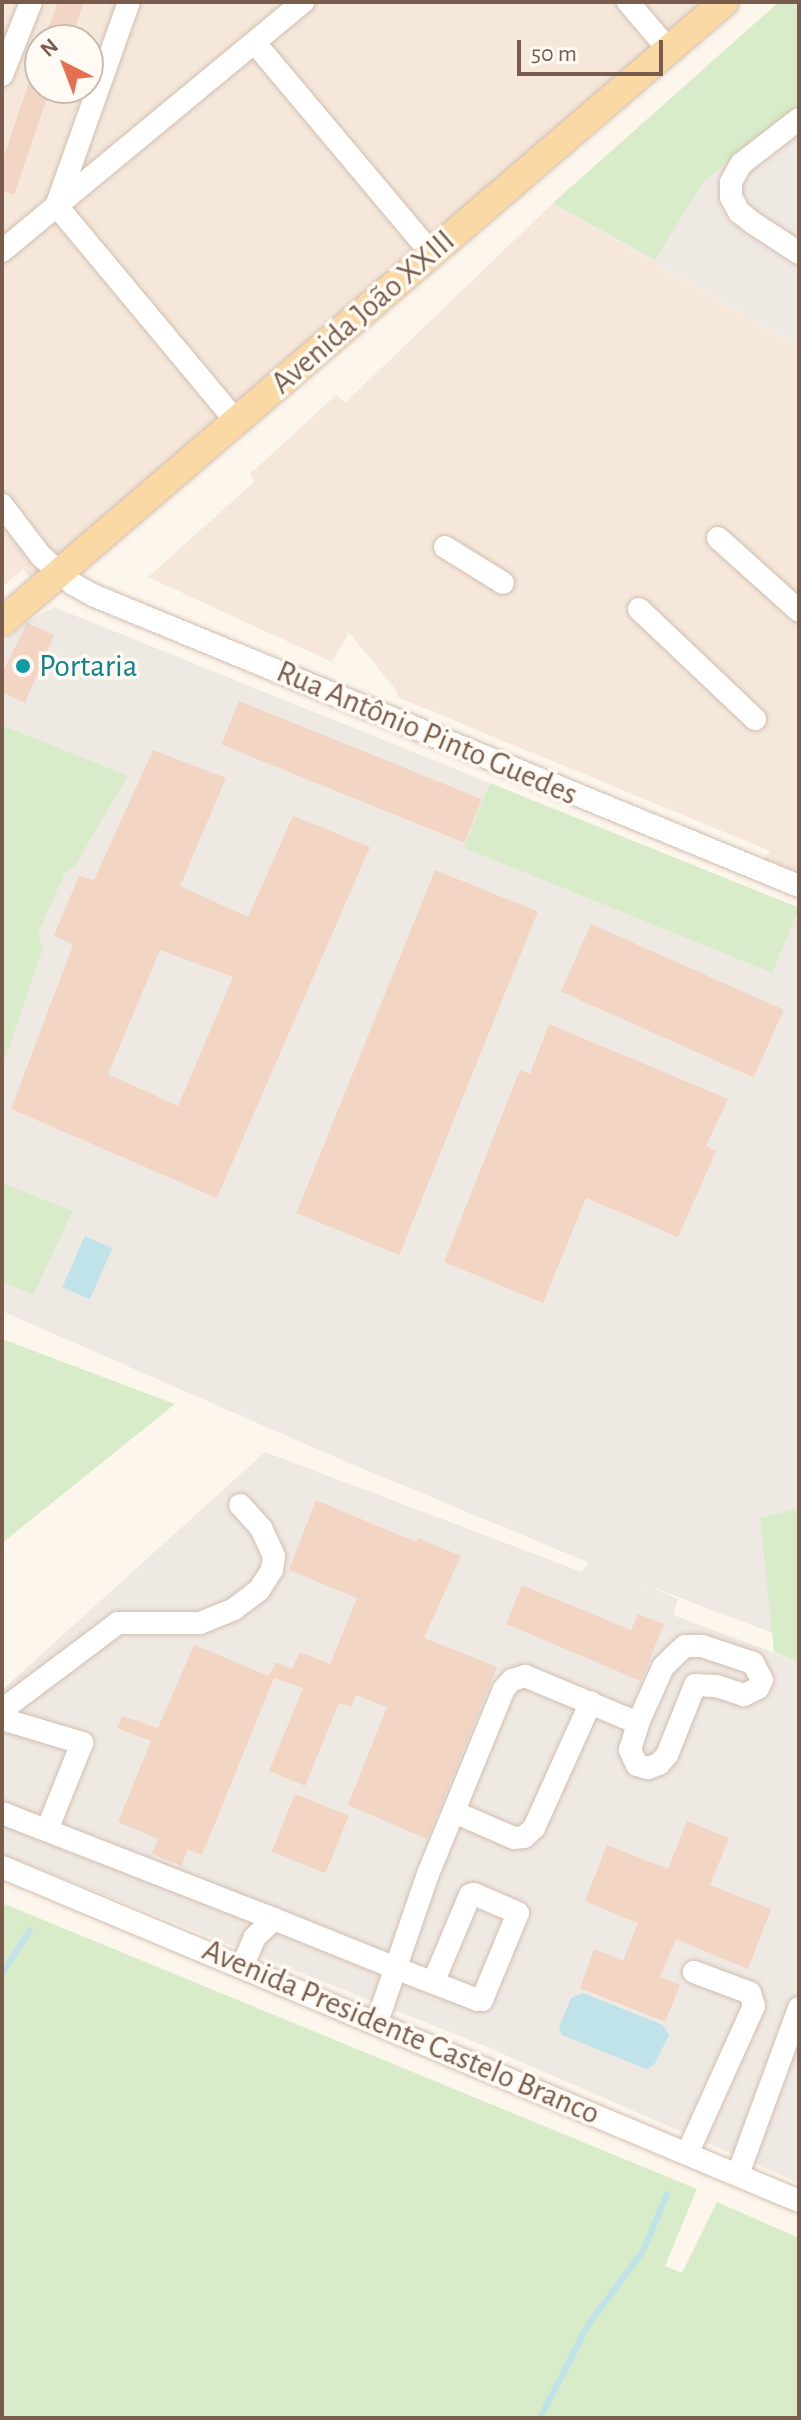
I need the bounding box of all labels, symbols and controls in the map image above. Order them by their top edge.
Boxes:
north arrow [24,24,104,104]
scale bar [521,24,667,74]
text: N [36,34,62,61]
text: 50 m [531,42,577,66]
street label: Avenida João XXIII [263,222,463,402]
place label: Portaria [39,647,138,685]
street label: Rua Antônio Pinto Guedes [271,652,583,814]
marker: Portaria [14,657,32,675]
street label: Avenida Presidente Castelo Branco [197,1931,605,2133]

